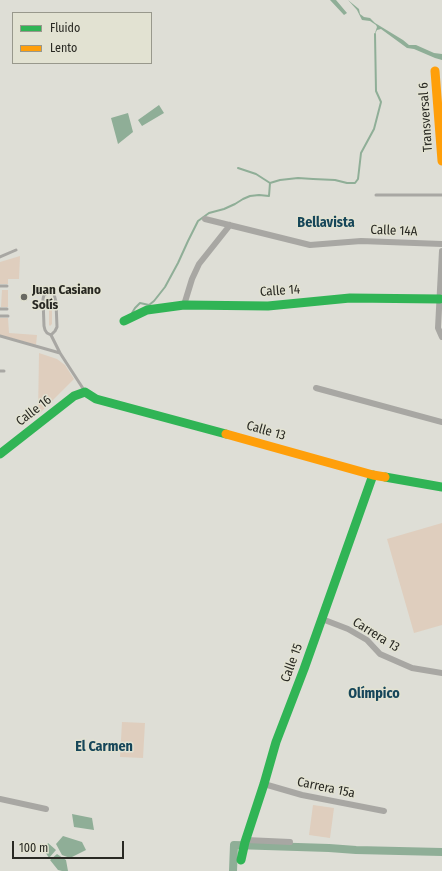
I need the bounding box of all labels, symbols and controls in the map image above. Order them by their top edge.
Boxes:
legend [12,12,152,64]
text: Fluido [50,21,80,35]
text: Lento [50,41,77,55]
street label: Transversal 6 [416,82,436,152]
district label: Bellavista [297,215,355,231]
street label: Calle 14A [370,222,418,240]
place label: Juan Casiano Solís [32,282,101,313]
street label: Calle 14 [259,282,301,300]
marker: Juan Casiano Solís [19,292,29,302]
street label: Calle 16 [13,392,55,430]
street label: Calle 13 [245,418,287,444]
street label: Carrera 13 [350,614,402,656]
street label: Calle 15 [278,642,306,684]
district label: Olímpico [348,686,400,702]
district label: El Carmen [75,739,133,755]
street label: Carrera 15a [296,774,356,802]
scale bar [14,833,126,859]
text: 100 m [19,841,48,855]

